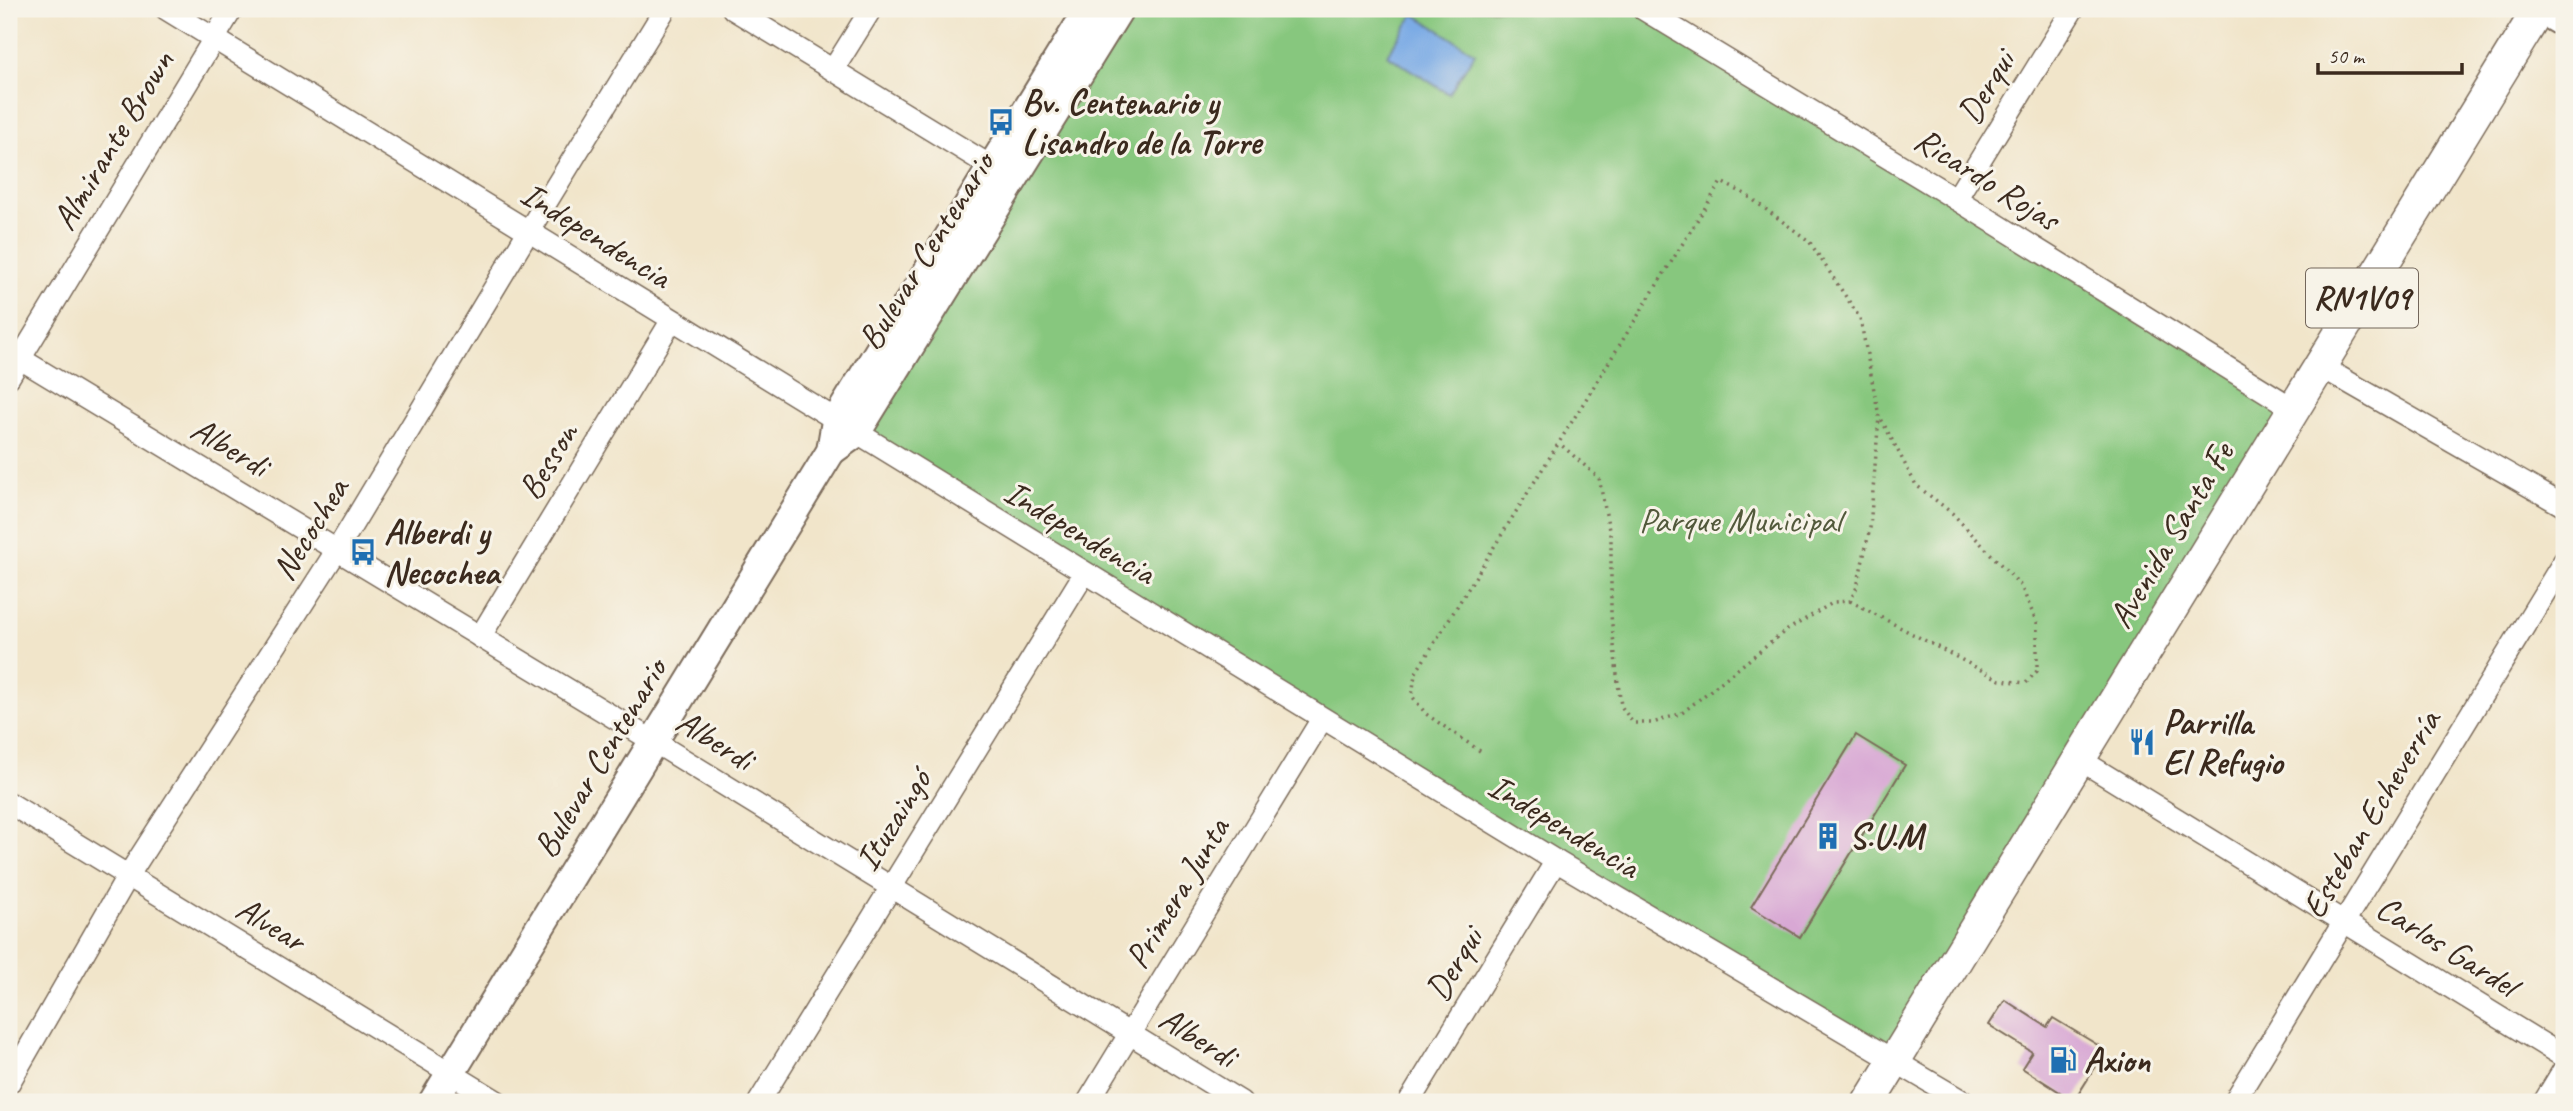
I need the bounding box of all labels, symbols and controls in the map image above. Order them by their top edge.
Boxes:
scale bar [2318,32,2461,76]
street label: Derqui [1947,38,2027,132]
street label: Almirante Brown [42,42,184,238]
text: 50 m [2328,43,2366,69]
place label: Bv. Centenario y Lisandro de la Torre [1022,80,1264,165]
bus stop icon: Bv. Centenario y Lisandro de la Torre [986,107,1016,137]
street label: Ricardo Rojas [1906,117,2071,243]
street label: Bulevar Centenario [848,141,1006,358]
street label: Independencia [513,171,681,300]
road number: RN1V09 [2306,268,2418,328]
street label: Alberdi [183,406,281,490]
street label: Besson [508,413,589,508]
street label: Avenida Santa Fe [2098,432,2245,636]
street label: Necochea [261,467,360,589]
street label: Independencia [996,469,1166,596]
park label: Parque Municipal [1639,498,1847,543]
place label: Alberdi y Necochea [384,510,503,595]
bus stop icon: Alberdi y Necochea [348,537,378,567]
street label: Bulevar Centenario [523,647,679,866]
street label: Alberdi [668,699,766,783]
street label: Esteban Echeverría [2291,699,2452,926]
place label: Parrilla El Refugio [2163,700,2285,785]
restaurant icon: Parrilla El Refugio [2127,727,2157,757]
street label: Ituzaingó [845,757,944,879]
street label: Independencia [1480,763,1650,890]
street label: Primera Junta [1114,808,1241,977]
place label: S.U.M [1849,814,1927,859]
building icon: S.U.M [1813,821,1843,851]
street label: Carlos Gardel [2368,885,2531,1010]
street label: Alvear [228,886,316,963]
street label: Derqui [1415,915,1495,1009]
street label: Alberdi [1151,996,1249,1080]
place label: Axion [2084,1038,2151,1083]
fuel station icon: Axion [2048,1045,2078,1075]

